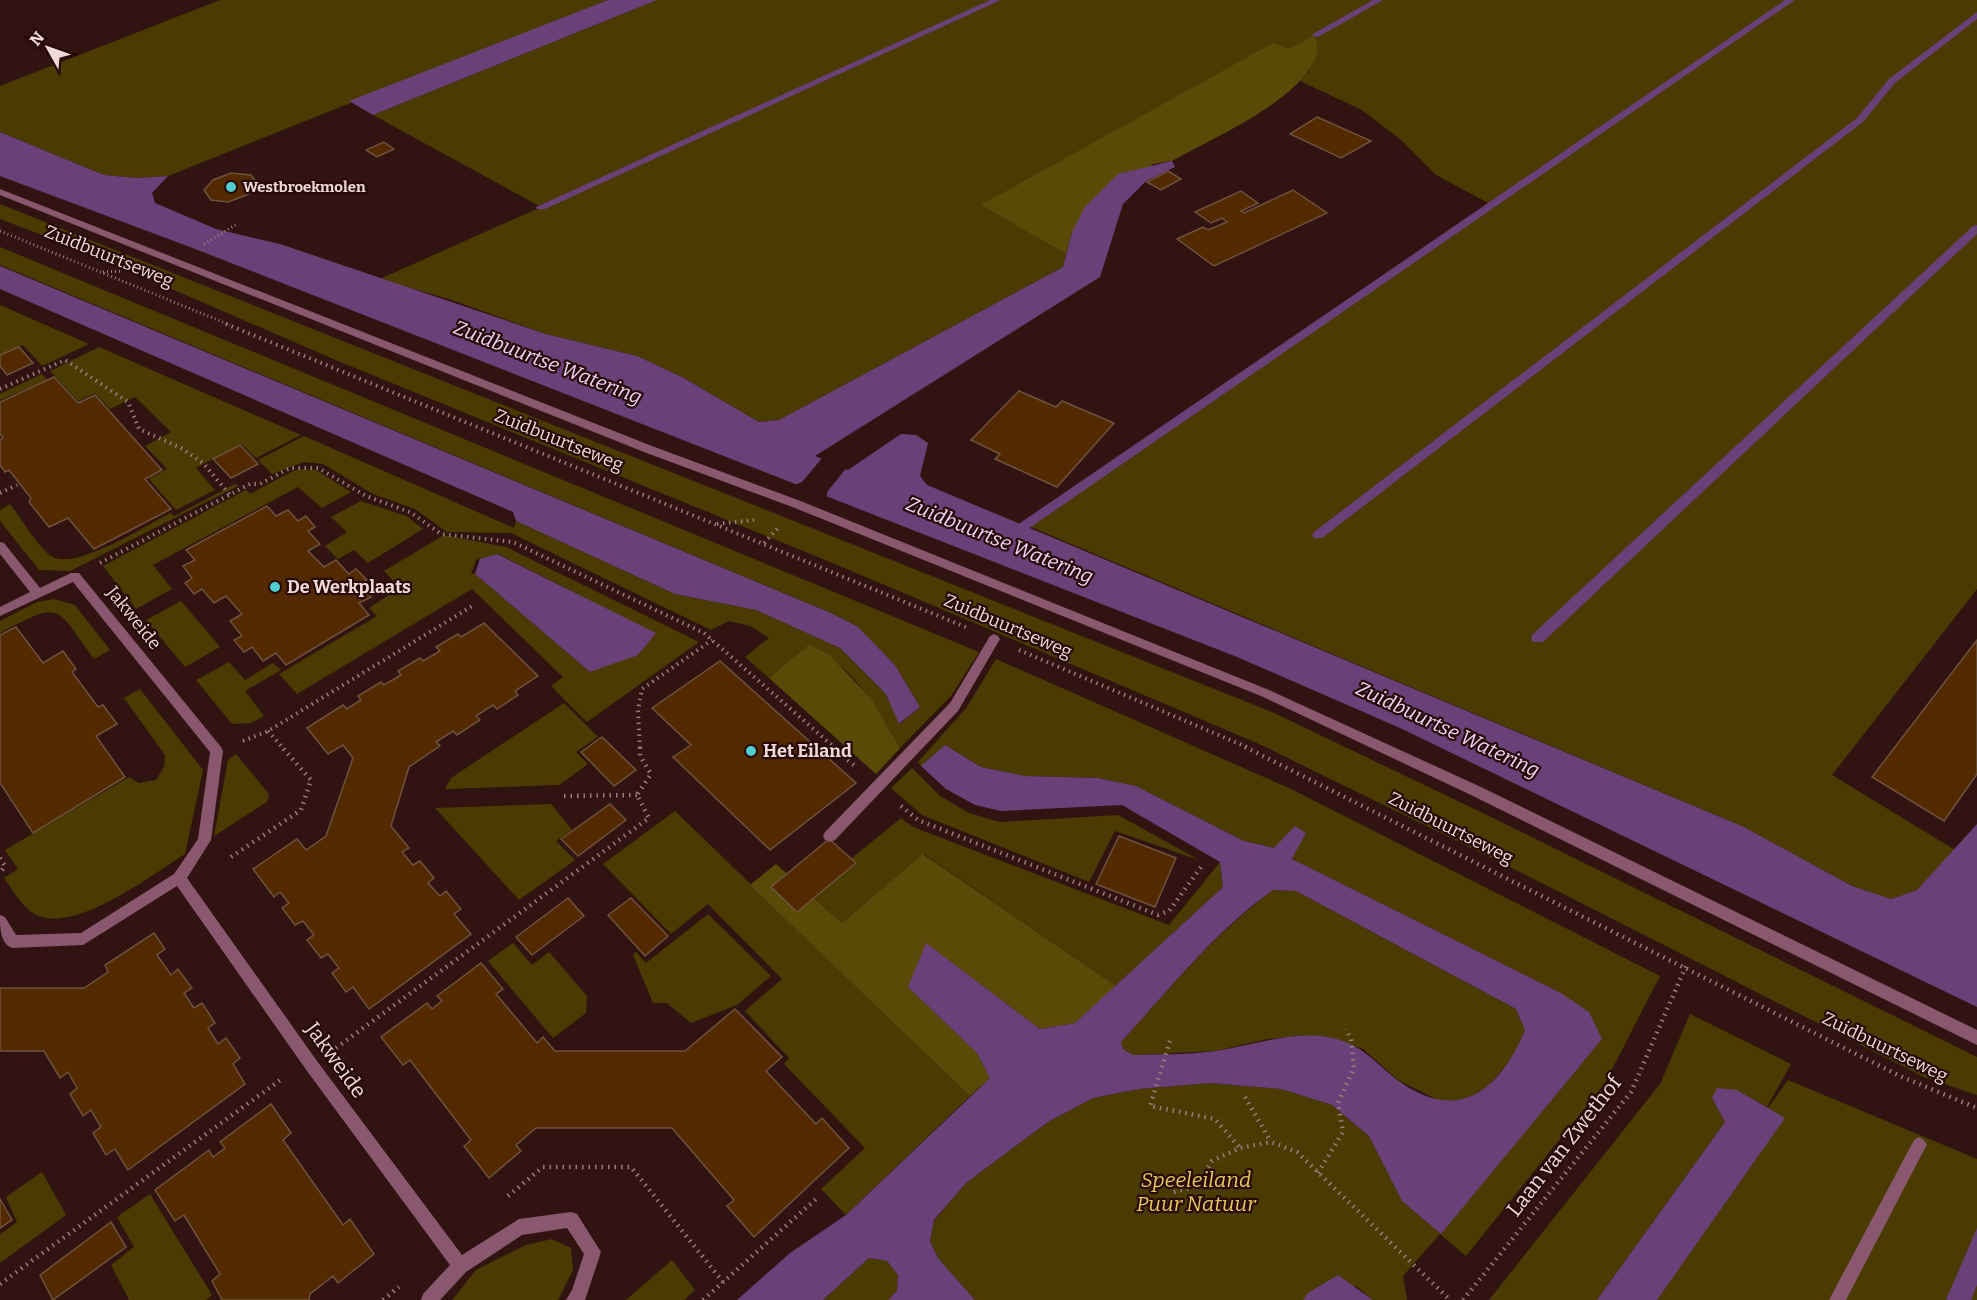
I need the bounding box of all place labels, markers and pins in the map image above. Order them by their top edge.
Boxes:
place label: Westbroekmolen [243,178,366,196]
marker: Westbroekmolen [224,180,238,194]
place label: De Werkplaats [287,576,411,598]
marker: De Werkplaats [268,580,282,594]
place label: Het Eiland [763,740,852,762]
marker: Het Eiland [744,744,758,758]

